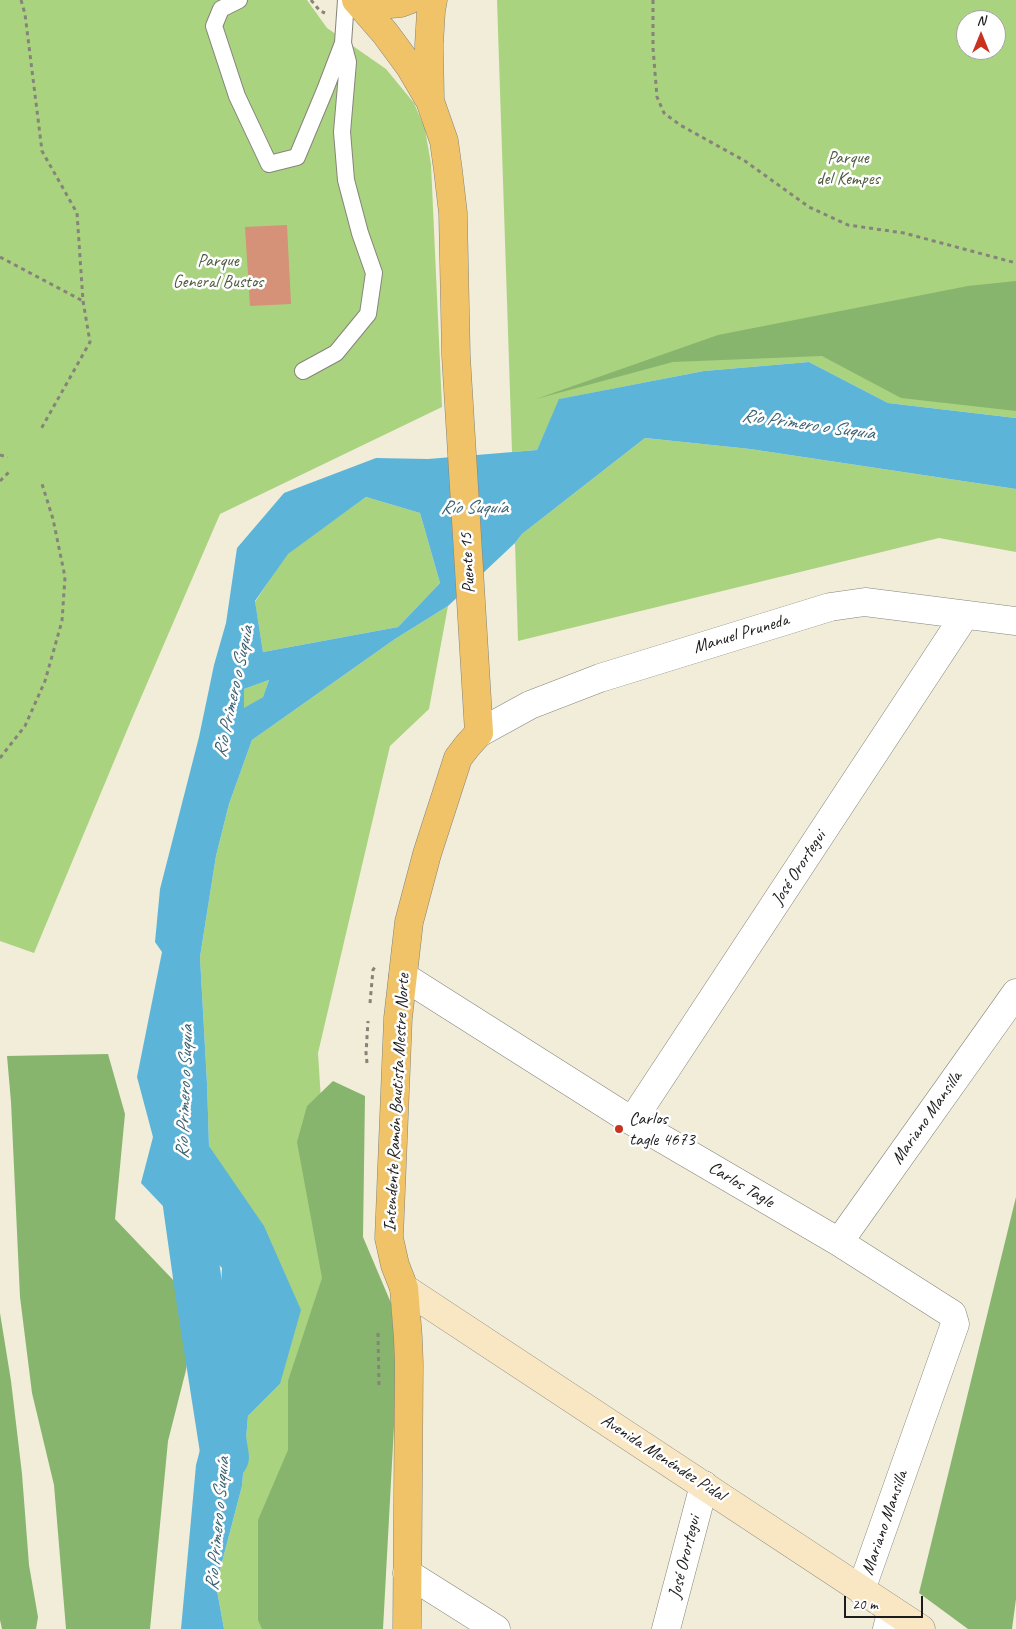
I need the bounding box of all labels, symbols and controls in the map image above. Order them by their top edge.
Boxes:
north arrow [956,10,1006,60]
text: N [977,12,985,29]
park label: Parque del Kempes [816,147,880,190]
park label: Parque General Bustos [173,250,263,292]
water label: Río Primero o Suquía [740,404,876,446]
water label: Río Suquía [441,497,507,519]
street label: Puente 15 [456,532,480,594]
street label: Manuel Pruneda [691,609,791,659]
water label: Río Primero o Suquía [209,624,259,760]
street label: José Orortegui [767,827,831,909]
street label: Intendente Ramón Bautista Mestre Norte [379,973,415,1233]
water label: Río Primero o Suquía [171,1025,199,1159]
street label: Mariano Mansilla [887,1067,967,1169]
place label: Carlos tagle 4673 [629,1108,695,1150]
marker: Carlos tagle 4673 [613,1123,625,1135]
street label: Carlos Tagle [704,1157,778,1213]
street label: Avenida Menéndez Pidal [597,1410,729,1506]
water label: Río Primero o Suquía [201,1456,235,1592]
street label: Mariano Mansilla [857,1468,913,1578]
street label: José Orortegui [664,1513,706,1601]
scale bar [846,1586,925,1618]
text: 20 m [852,1595,878,1614]

